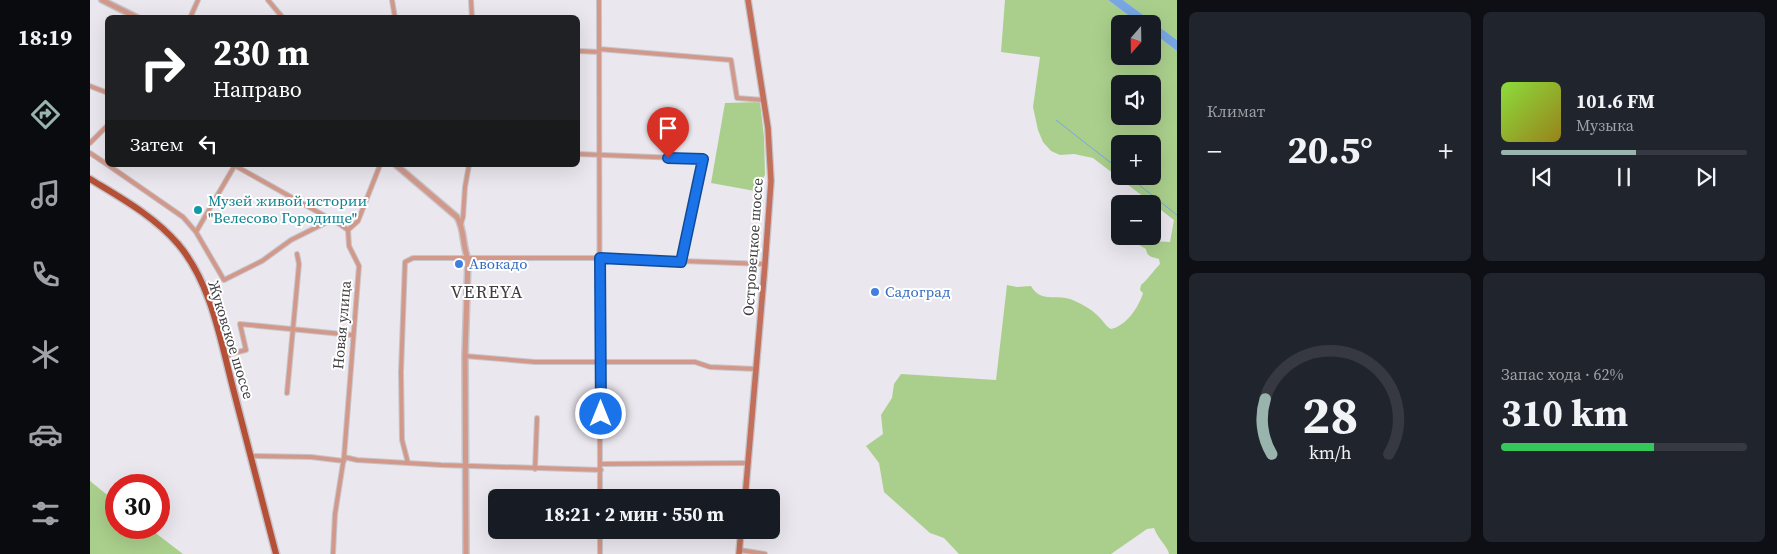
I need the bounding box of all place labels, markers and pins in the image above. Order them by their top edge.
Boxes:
pin [647,107,689,158]
place label: Музей живой истории "Велесово Городище" [208,190,368,228]
marker: Музей живой истории "Велесово Городище" [192,204,204,216]
place label: Авокадо [469,253,527,274]
marker: Авокадо [453,258,465,270]
place label: Садоград [885,281,951,302]
marker: Садоград [869,286,881,298]

